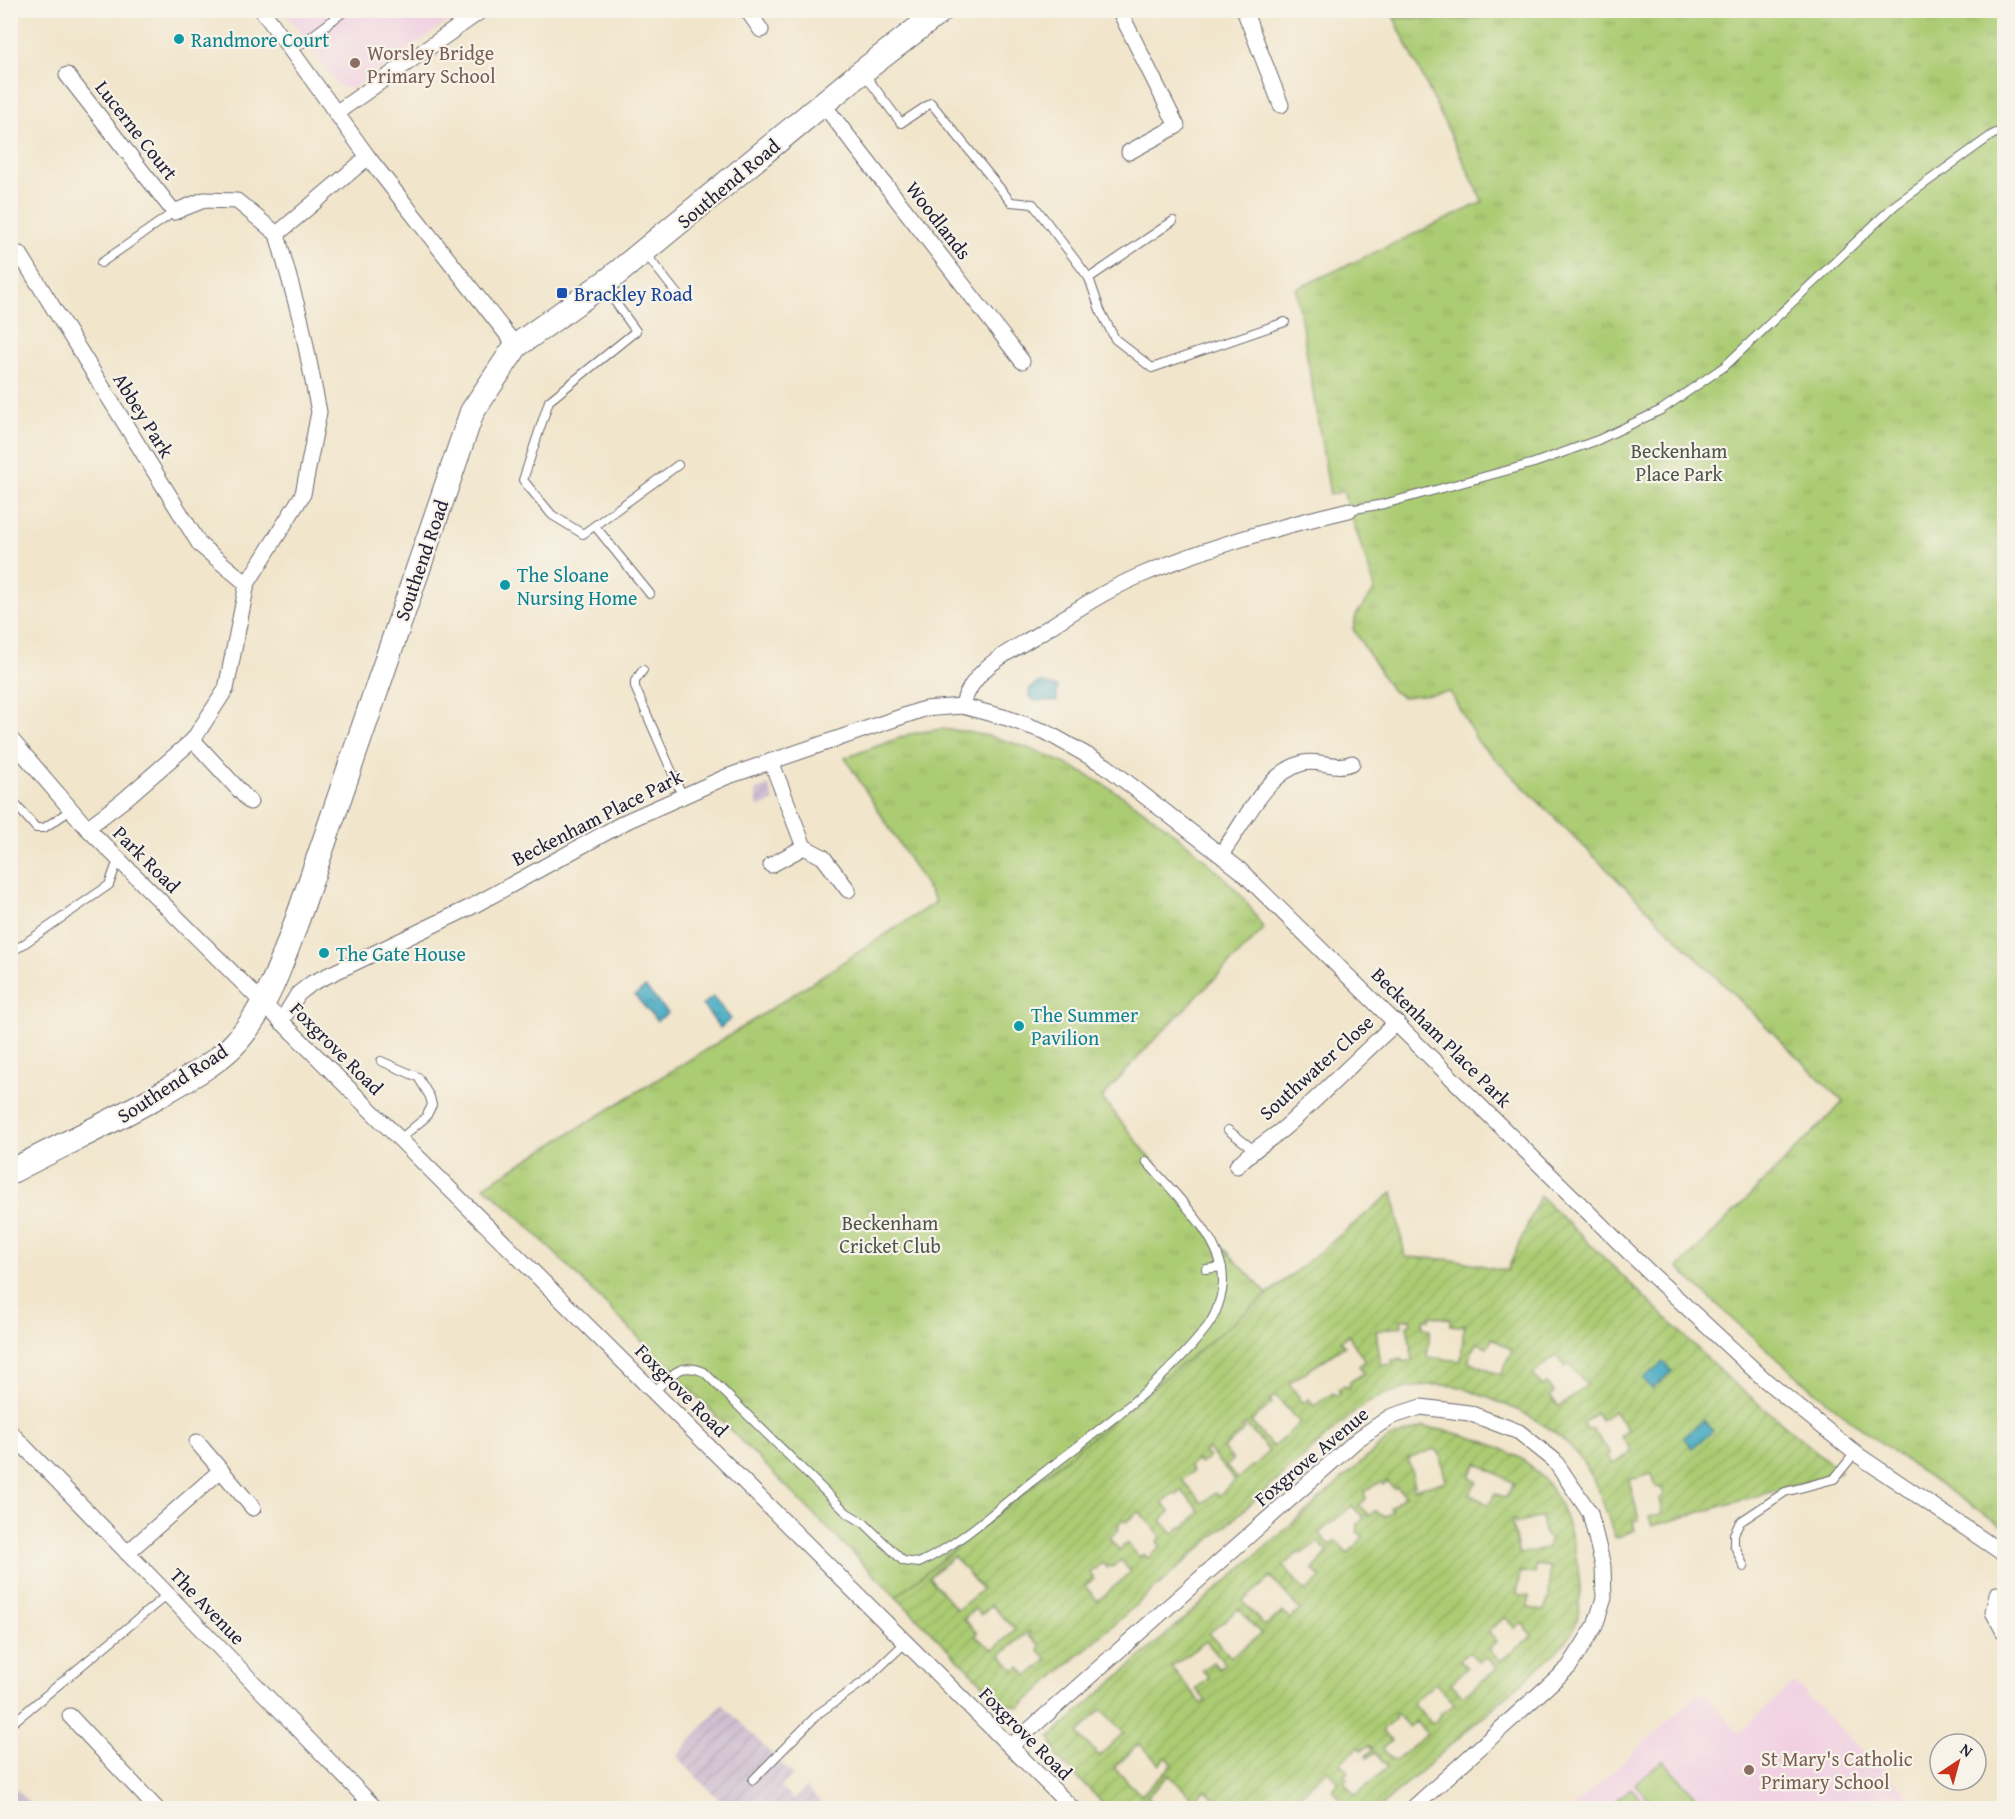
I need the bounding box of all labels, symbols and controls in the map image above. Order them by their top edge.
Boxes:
place label: Randmore Court [191,25,329,54]
marker: Randmore Court [172,32,186,46]
place label: Worsley Bridge Primary School [367,38,496,90]
marker: Worsley Bridge Primary School [348,56,362,70]
street label: Lucerne Court [89,74,185,186]
street label: Southend Road [670,131,786,235]
street label: Woodlands [899,175,979,265]
place label: Brackley Road [574,279,693,308]
marker: Brackley Road [555,286,569,300]
street label: Abbey Park [106,367,182,464]
park label: Beckenham Place Park [1631,436,1728,488]
street label: Southend Road [387,495,455,625]
place label: The Sloane Nursing Home [517,560,637,612]
marker: The Sloane Nursing Home [498,578,512,592]
street label: Beckenham Place Park [507,761,688,873]
street label: Park Road [107,819,187,899]
place label: The Gate House [336,939,466,968]
marker: The Gate House [317,946,331,960]
street label: Beckenham Place Park [1365,960,1519,1114]
street label: Foxgrove Road [284,995,391,1102]
place label: The Summer Pavilion [1031,1000,1138,1052]
street label: Southwater Close [1252,1008,1380,1126]
marker: The Summer Pavilion [1012,1019,1026,1033]
street label: Southend Road [111,1036,233,1130]
park label: Beckenham Cricket Club [839,1208,941,1260]
street label: Foxgrove Road [629,1337,736,1444]
street label: Foxgrove Avenue [1248,1399,1374,1513]
street label: The Avenue [164,1561,252,1651]
street label: Foxgrove Road [973,1680,1080,1787]
north arrow [1928,1732,1988,1792]
text: N [1955,1737,1978,1763]
place label: St Mary's Catholic Primary School [1761,1744,1913,1796]
marker: St Mary's Catholic Primary School [1742,1763,1756,1777]

